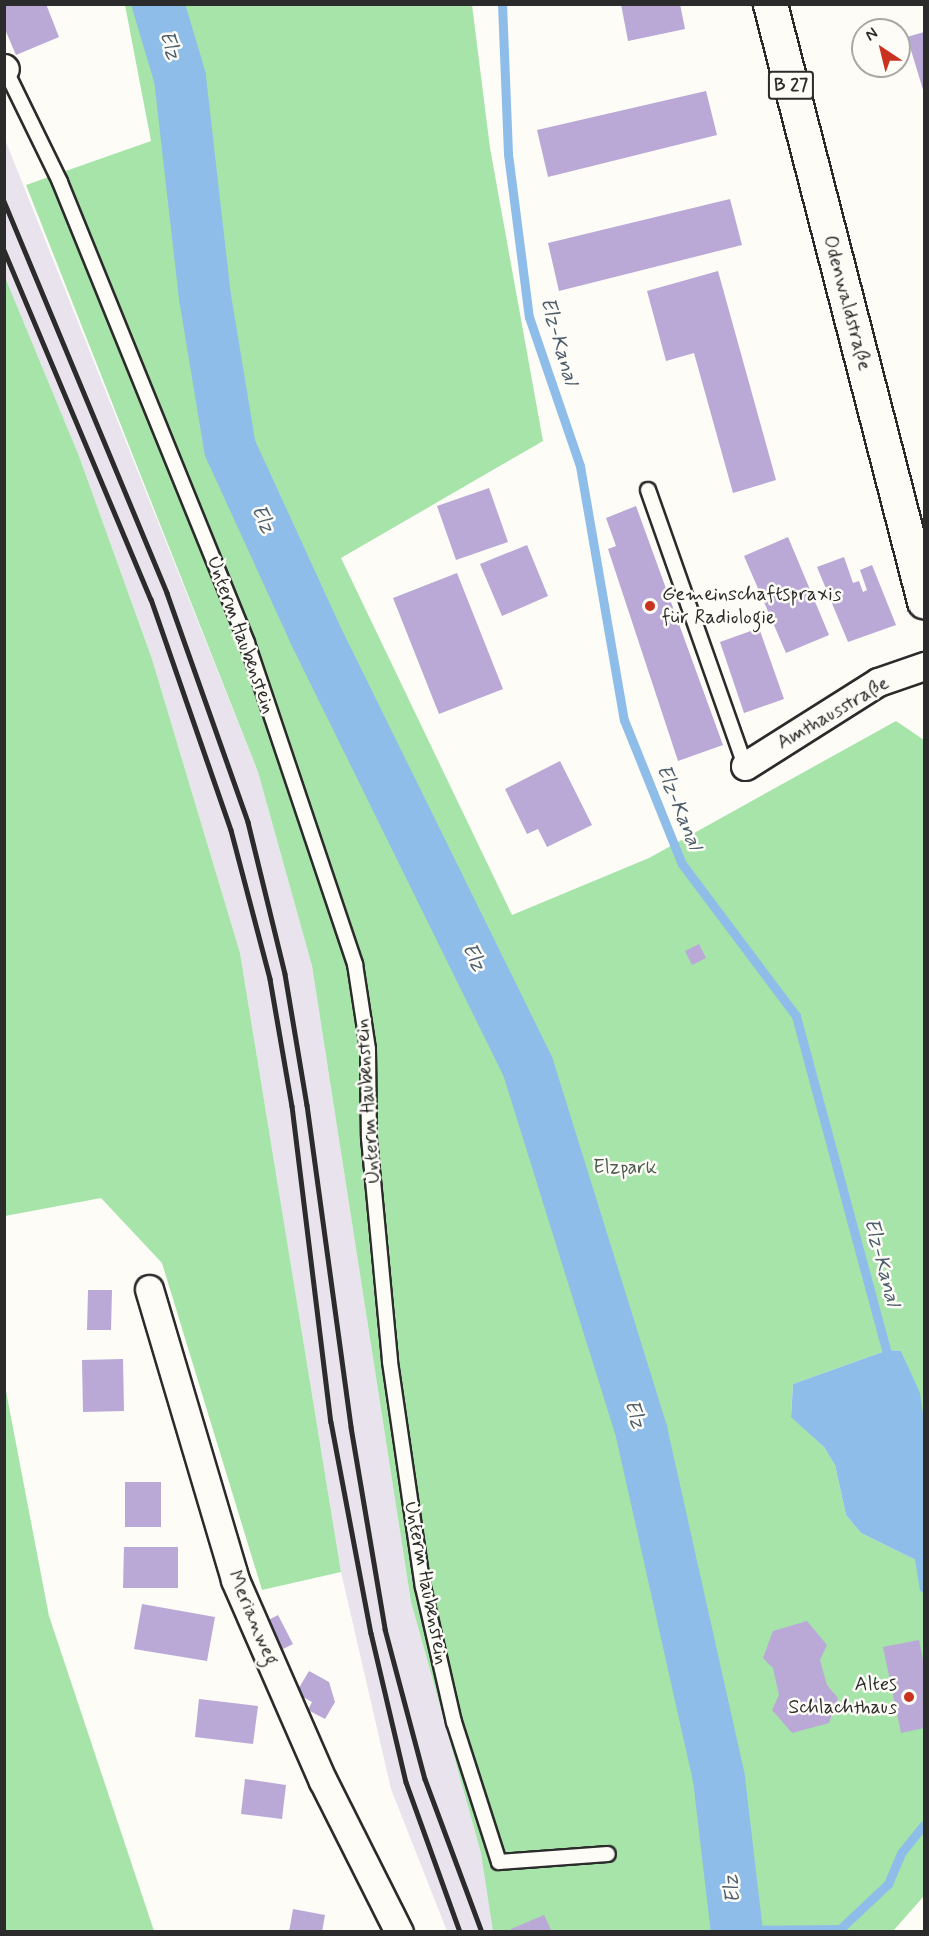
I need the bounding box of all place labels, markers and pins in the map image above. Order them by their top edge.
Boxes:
place label: Gemeinschaftspraxis für Radiologie [662,582,841,629]
marker: Gemeinschaftspraxis für Radiologie [643,599,657,613]
place label: Altes Schlachthaus [788,1673,897,1720]
marker: Altes Schlachthaus [902,1690,916,1704]

